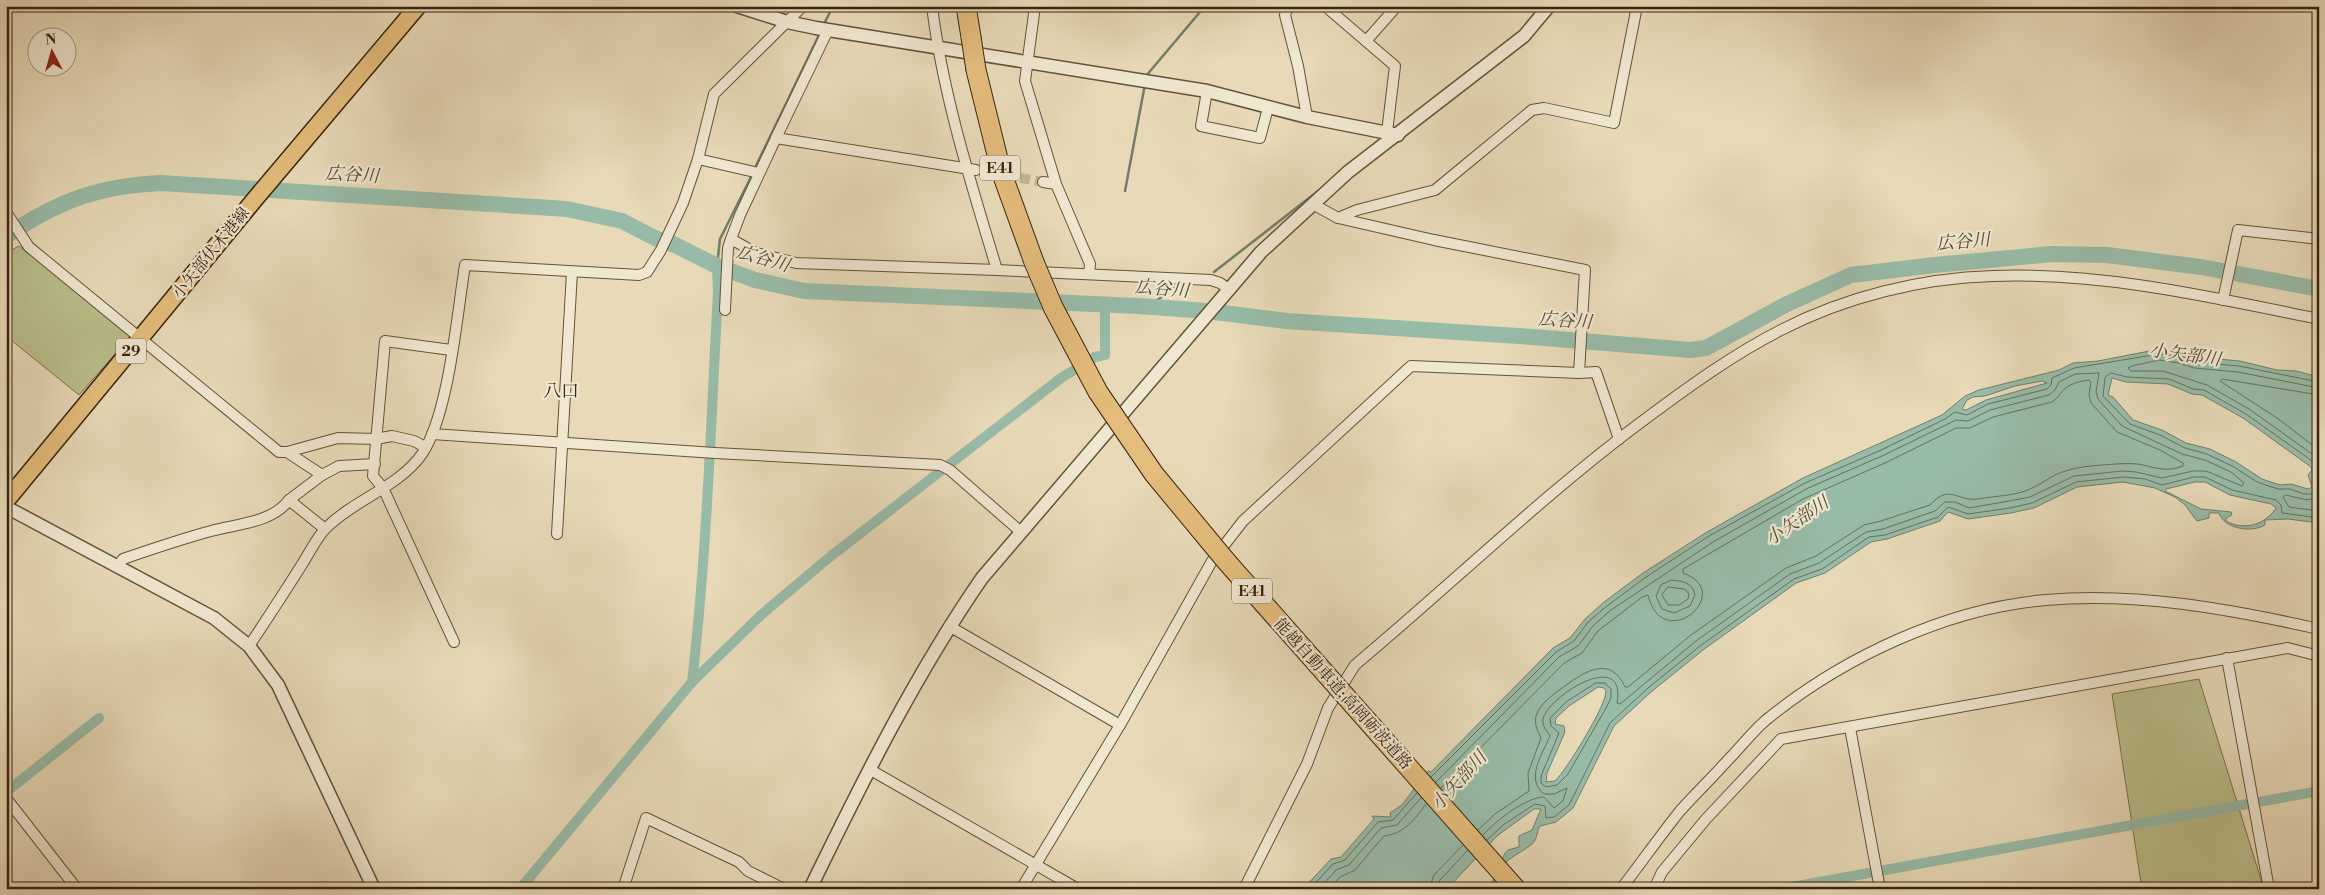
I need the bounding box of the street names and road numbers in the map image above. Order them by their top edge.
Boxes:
road number: E41 [980,156,1020,180]
street label: 小矢部伏木港線 [168,203,254,303]
road number: 29 [116,338,146,364]
road number: E41 [1232,578,1272,604]
street label: 能越自動車道;高岡砺波道路 [1270,614,1416,774]

